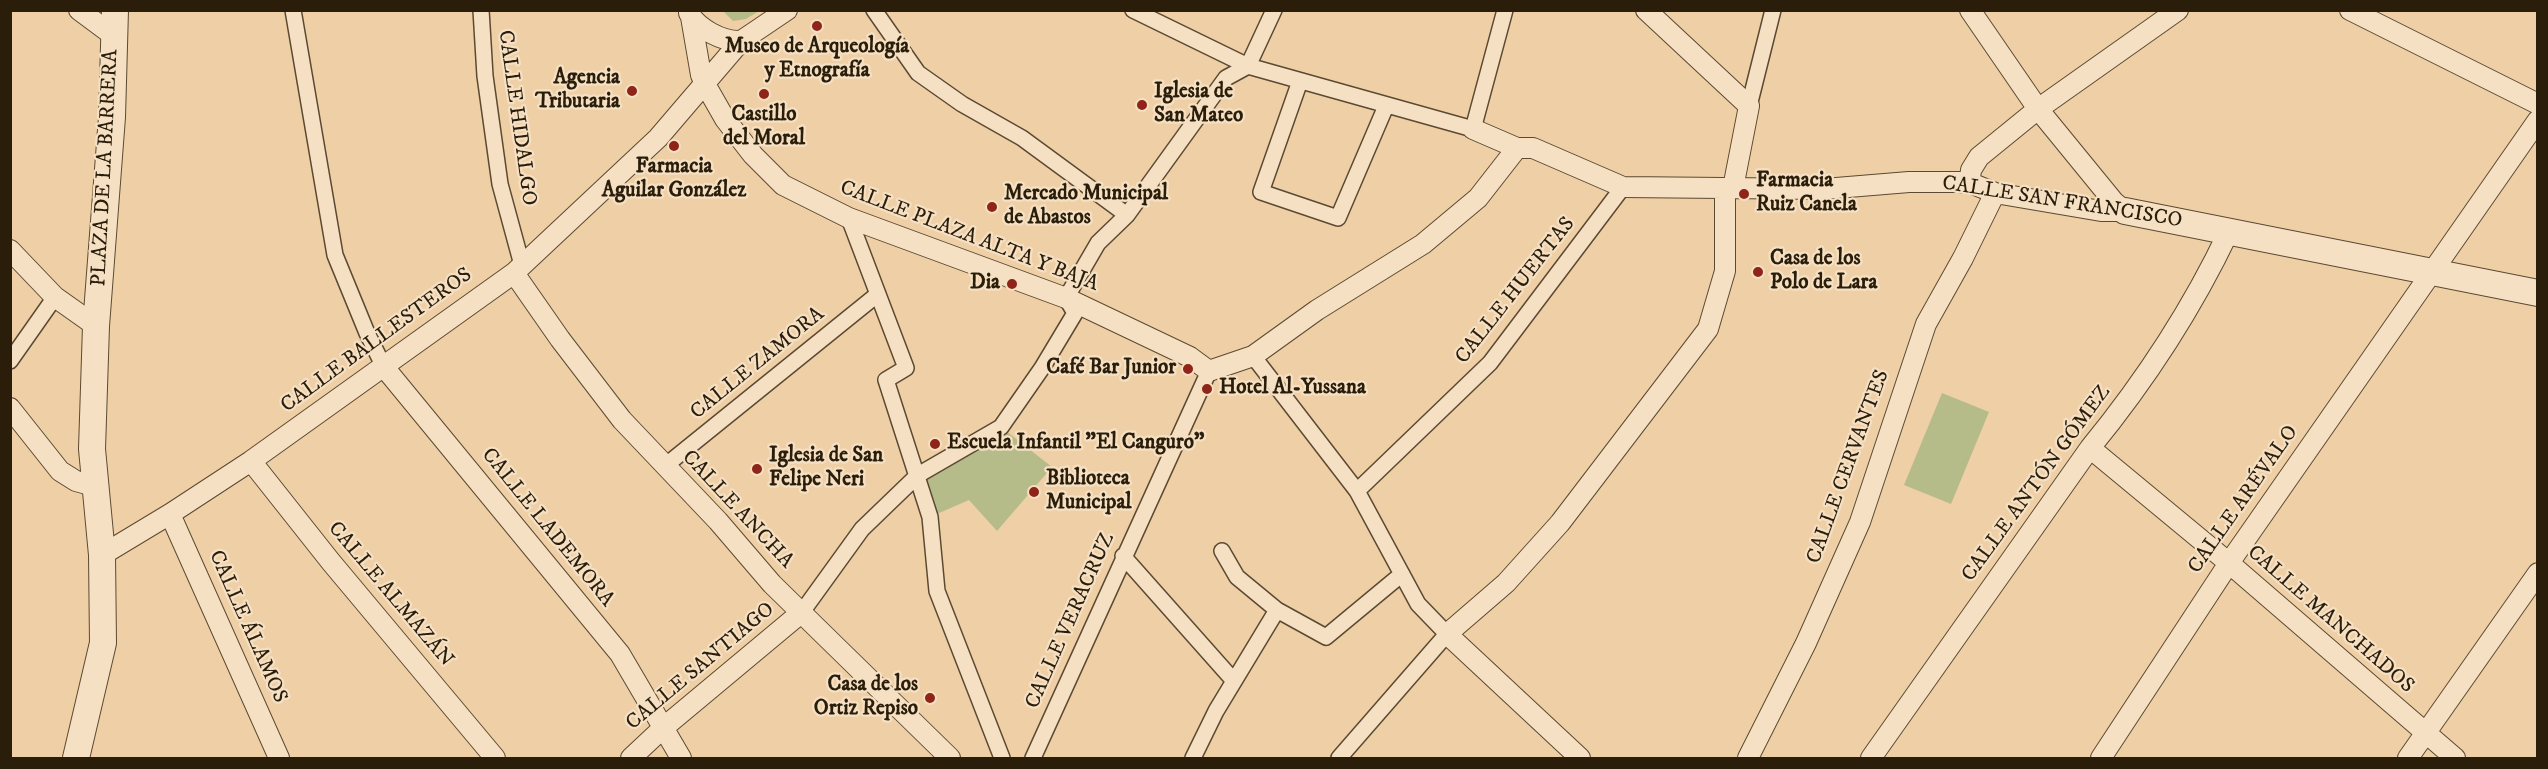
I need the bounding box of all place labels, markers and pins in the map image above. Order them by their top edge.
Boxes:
marker: Museo de Arqueología y Etnografía [810,19,824,33]
place label: Museo de Arqueología y Etnografía [725,35,909,85]
place label: Agencia Tributaria [535,66,620,116]
place label: Iglesia de San Mateo [1154,80,1243,130]
marker: Agencia Tributaria [625,84,639,98]
marker: Castillo del Moral [757,87,771,101]
marker: Iglesia de San Mateo [1135,98,1149,112]
place label: Castillo del Moral [723,103,805,153]
marker: Farmacia Aguilar González [667,139,681,153]
place label: Farmacia Aguilar González [602,155,746,205]
place label: Farmacia Ruiz Canela [1756,169,1857,219]
place label: Mercado Municipal de Abastos [1004,182,1168,232]
marker: Farmacia Ruiz Canela [1737,187,1751,201]
marker: Mercado Municipal de Abastos [985,200,999,214]
place label: Casa de los Polo de Lara [1770,247,1877,297]
marker: Casa de los Polo de Lara [1751,265,1765,279]
place label: Dia [970,271,1000,297]
marker: Dia [1005,277,1019,291]
place label: Café Bar Junior [1046,356,1176,382]
marker: Café Bar Junior [1181,362,1195,376]
place label: Hotel Al-Yussana [1219,376,1366,402]
marker: Hotel Al-Yussana [1200,382,1214,396]
place label: Escuela Infantil "El Canguro" [947,431,1204,457]
marker: Escuela Infantil "El Canguro" [928,437,942,451]
place label: Iglesia de San Felipe Neri [769,444,883,494]
marker: Iglesia de San Felipe Neri [750,462,764,476]
place label: Biblioteca Municipal [1046,467,1132,517]
marker: Biblioteca Municipal [1027,485,1041,499]
place label: Casa de los Ortiz Repiso [814,673,918,723]
marker: Casa de los Ortiz Repiso [923,691,937,705]

